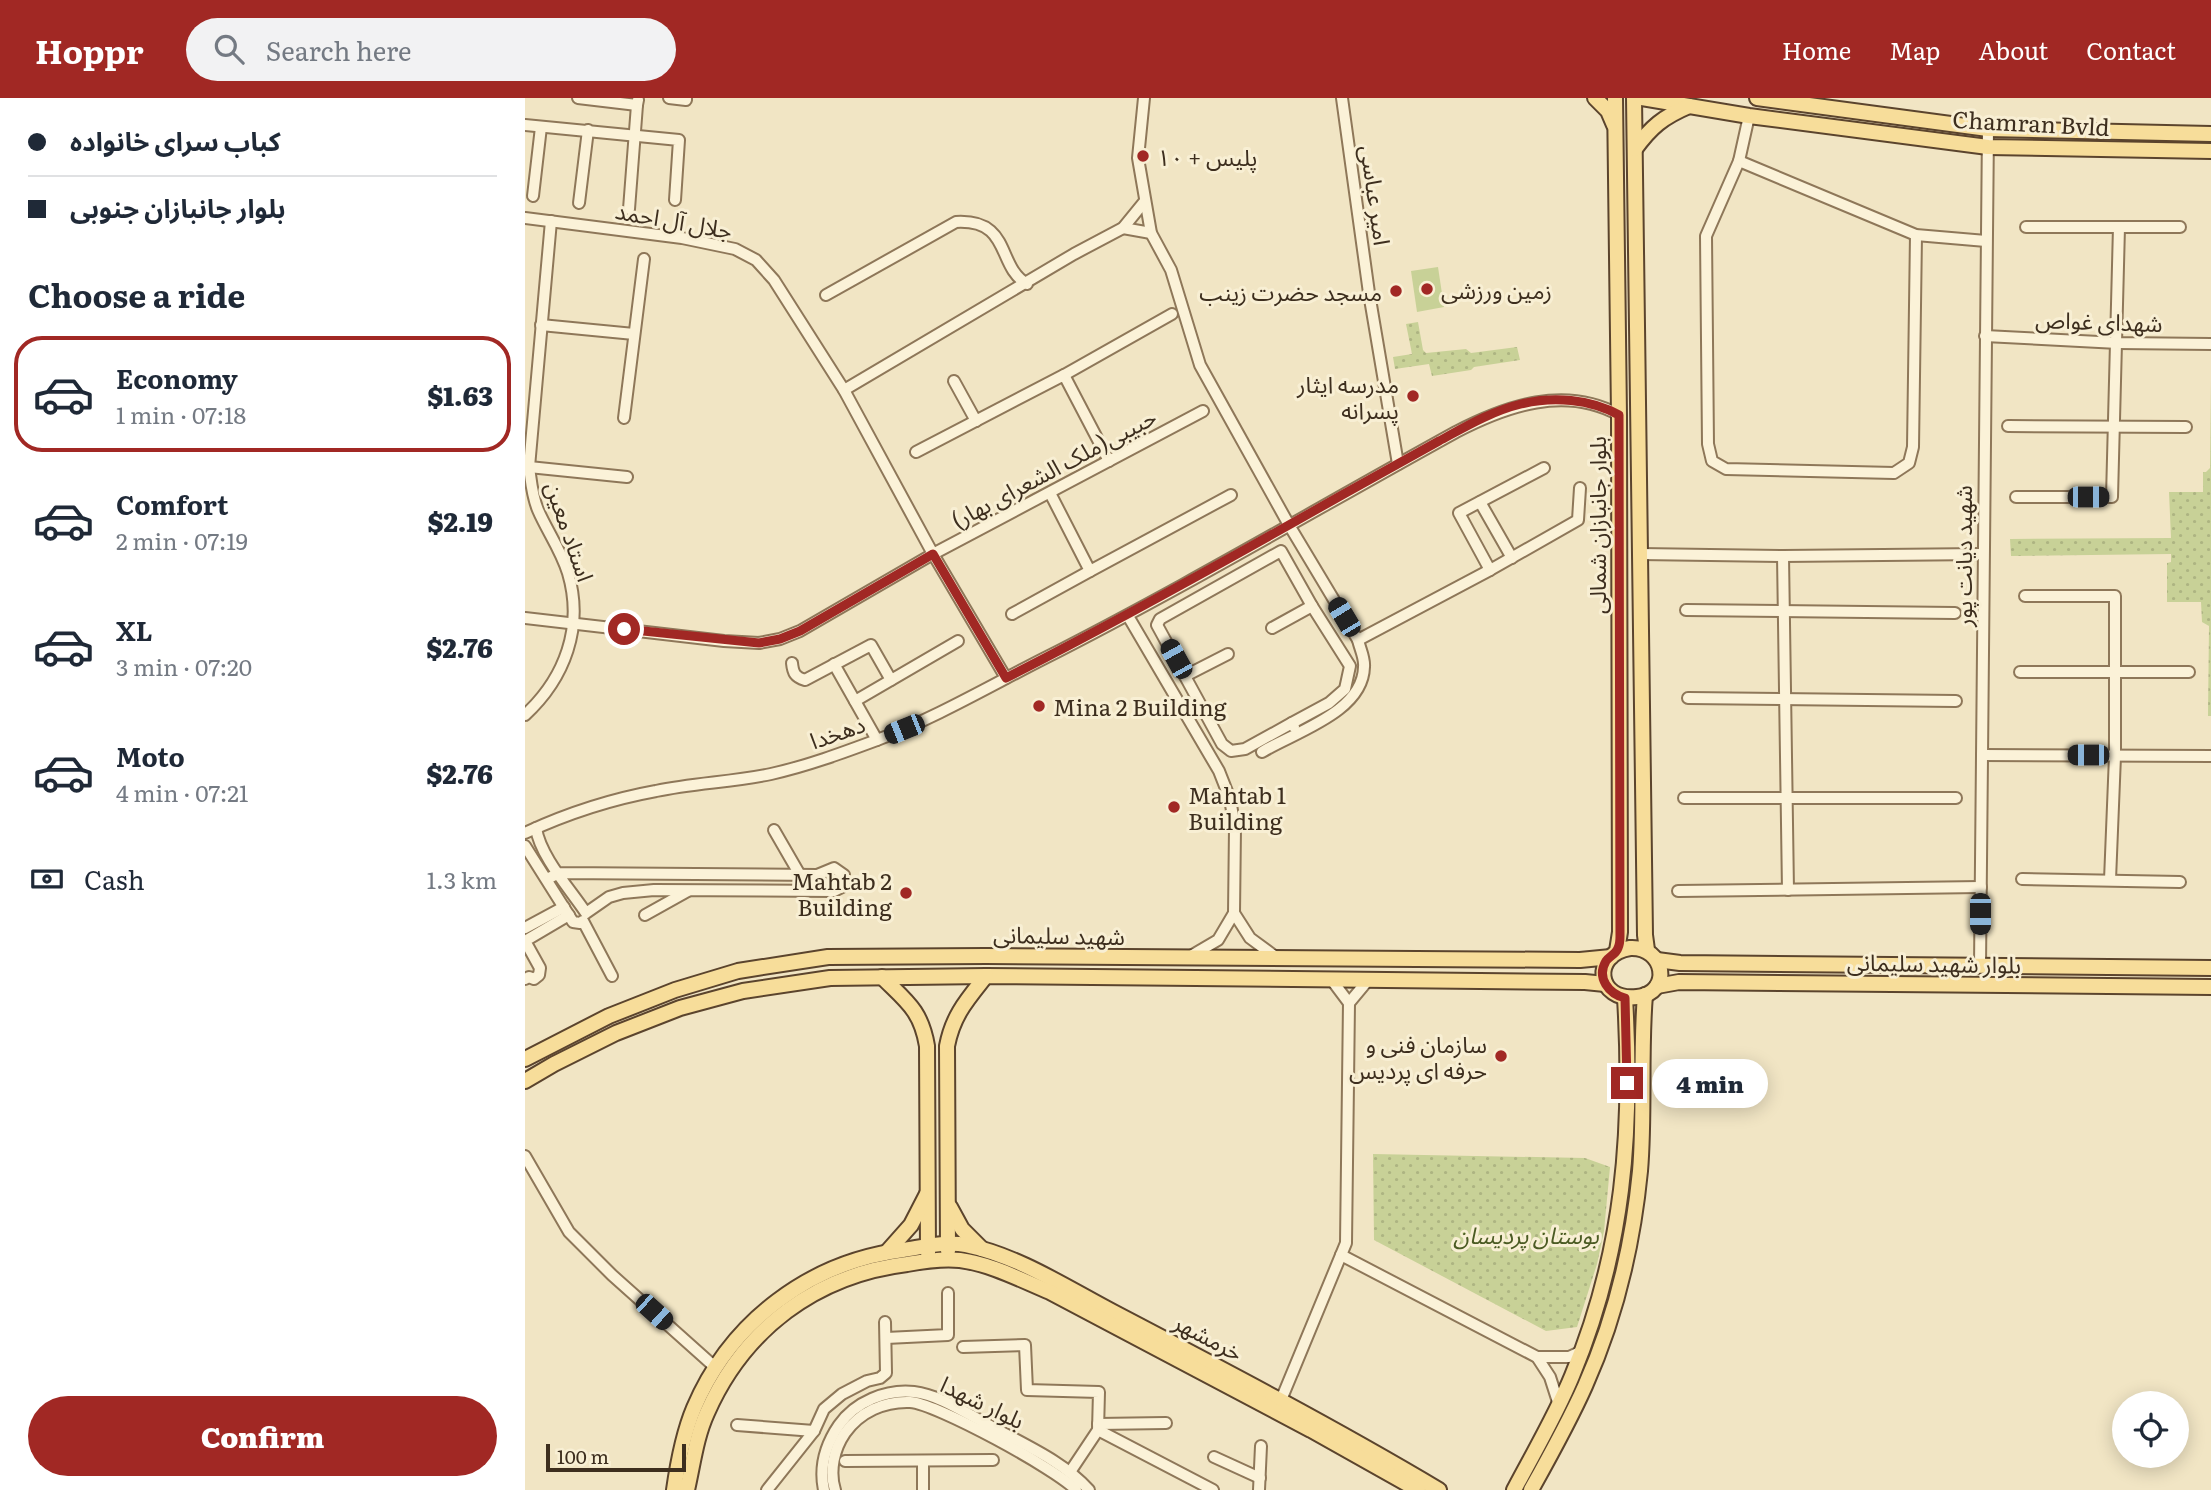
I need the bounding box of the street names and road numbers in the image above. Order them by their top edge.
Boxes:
street label: Chamran Bvld [1952,101,2110,143]
street label: امیر عباسی [1353,143,1401,247]
street label: جلال آل احمد [613,192,735,246]
street label: شهدای غواص [2035,301,2163,339]
street label: حبیبی(ملک الشعرای بهار) [944,398,1162,536]
street label: بلوار جانبازان شمالی [1579,436,1613,614]
street label: استاد معین [538,476,604,586]
street label: شهید دیانت پور [1945,485,1979,628]
street label: دهخدا [805,706,869,756]
street label: شهید سلیمانی [993,916,1125,952]
street label: بلوار شهید سلیمانی [1847,943,2021,981]
street label: خرمشهر [1167,1303,1250,1368]
street label: بلوار شهدا [935,1366,1031,1436]

